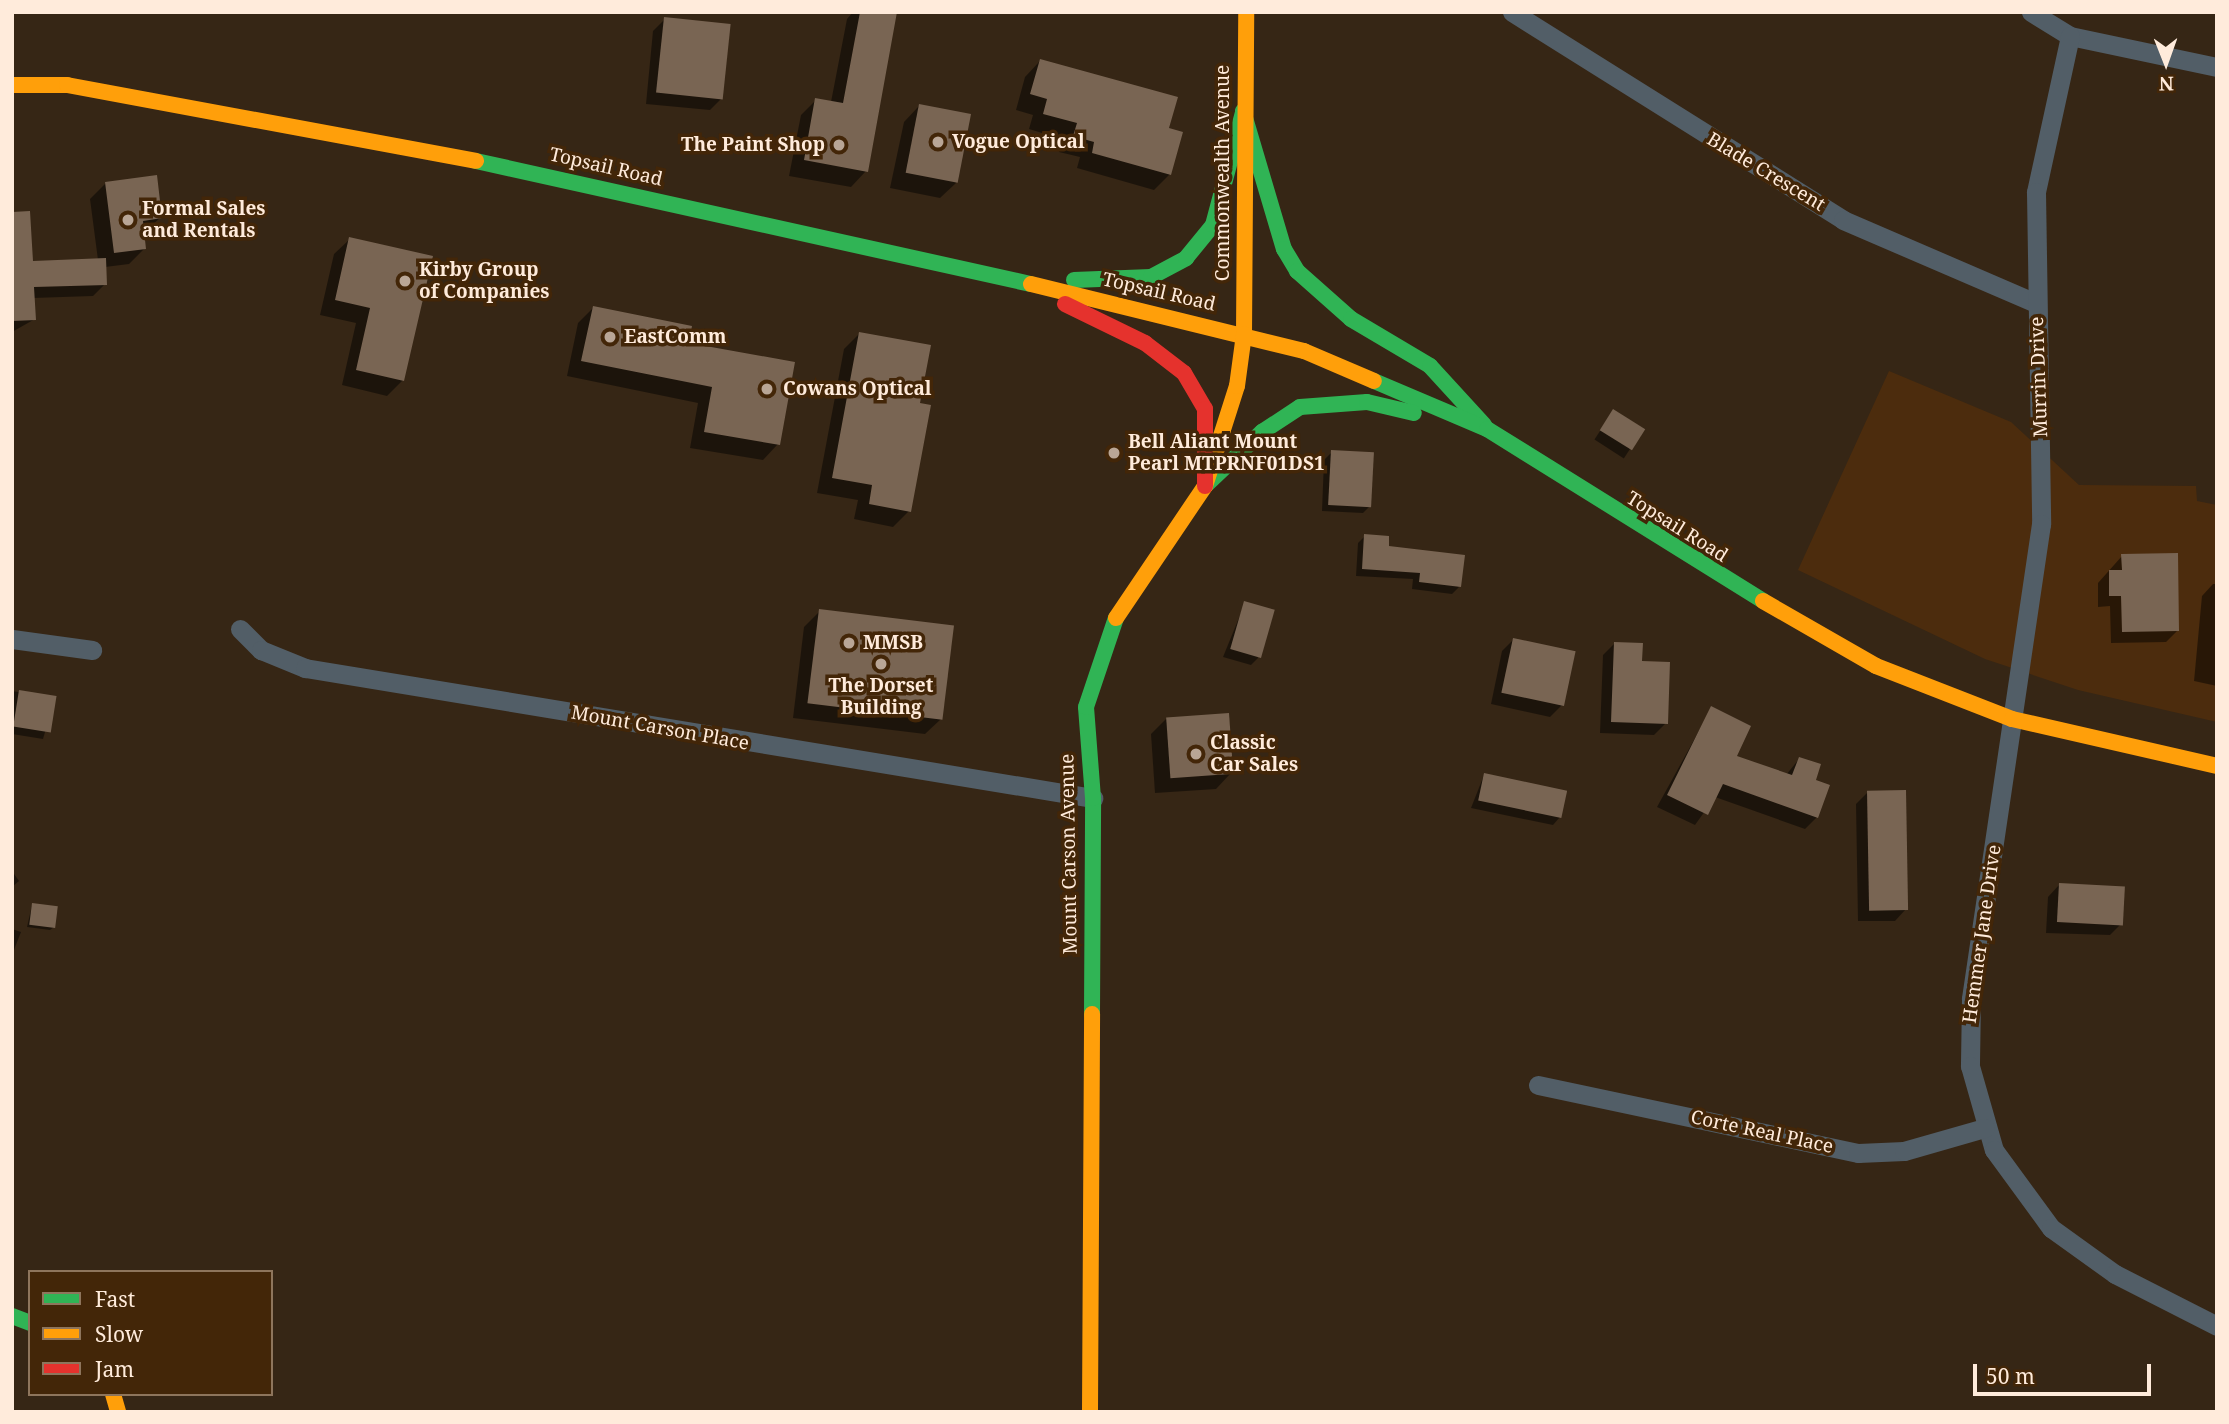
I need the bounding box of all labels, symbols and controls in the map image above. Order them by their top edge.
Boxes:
north arrow [2131,28,2201,98]
street label: Commonwealth Avenue [1212,65,1234,281]
text: N [2159,71,2174,97]
street label: Blade Crescent [1703,128,1829,216]
place label: Vogue Optical [952,131,1085,153]
place label: The Paint Shop [681,134,825,156]
marker: Vogue Optical [930,134,946,150]
marker: The Paint Shop [831,137,847,153]
street label: Topsail Road [547,143,665,191]
place label: Formal Sales and Rentals [142,198,265,242]
marker: Formal Sales and Rentals [120,212,136,228]
place label: Kirby Group of Companies [419,259,549,303]
street label: Topsail Road [1100,268,1218,316]
marker: Kirby Group of Companies [397,273,413,289]
street label: Murrin Drive [2025,316,2053,438]
place label: EastComm [624,326,726,348]
marker: EastComm [602,329,618,345]
place label: Cowans Optical [783,378,931,400]
marker: Cowans Optical [757,379,777,399]
place label: Bell Aliant Mount Pearl MTPRNF01DS1 [1128,431,1325,475]
marker: Bell Aliant Mount Pearl MTPRNF01DS1 [1106,445,1122,461]
street label: Topsail Road [1622,487,1732,567]
place label: MMSB [863,632,923,654]
marker: MMSB [841,635,857,651]
marker: The Dorset Building [873,656,889,672]
place label: The Dorset Building [829,675,933,719]
street label: Mount Carson Place [569,701,751,755]
place label: Classic Car Sales [1210,732,1298,776]
marker: Classic Car Sales [1188,746,1204,762]
street label: Mount Carson Avenue [1056,753,1082,955]
street label: Hemmer Jane Drive [1958,843,2006,1025]
street label: Corte Real Place [1689,1106,1835,1158]
legend [28,1270,273,1396]
text: Fast [95,1285,135,1313]
text: Slow [95,1320,143,1348]
scale bar [1977,1350,2156,1394]
text: Jam [95,1355,134,1383]
text: 50 m [1986,1362,2035,1390]

